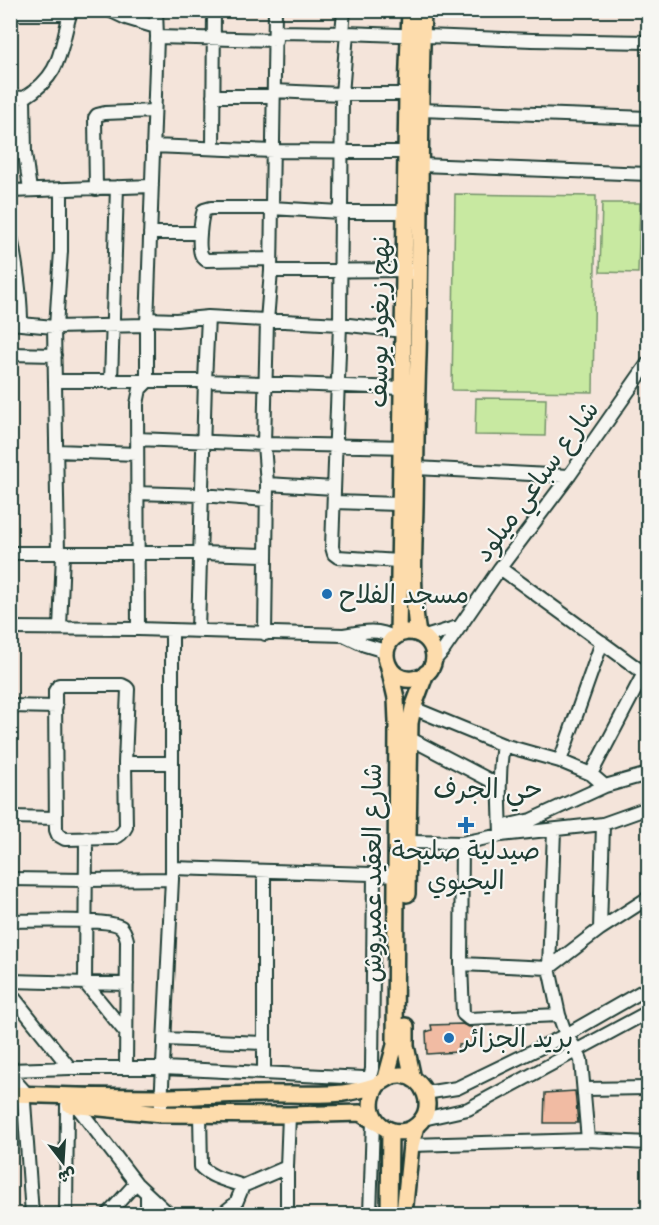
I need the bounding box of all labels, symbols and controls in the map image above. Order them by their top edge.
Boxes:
street label: نهج زيغود يوسف [362,236,398,408]
street label: شارع سباعي ميلود [467,394,611,572]
place label: مسجد الفلاح [339,578,469,612]
marker: مسجد الفلاح [320,587,334,601]
street label: شارع العقيد عميروش [356,763,390,983]
district label: حي الجرف [433,772,543,812]
marker: صيدلية صليحة اليحيوي [459,818,473,832]
place label: صيدلية صليحة اليحيوي [392,834,540,899]
place label: بريد الجزائر [459,1022,573,1055]
marker: بريد الجزائر [442,1031,456,1045]
north arrow [33,1132,93,1192]
text: ش [56,1163,78,1188]

